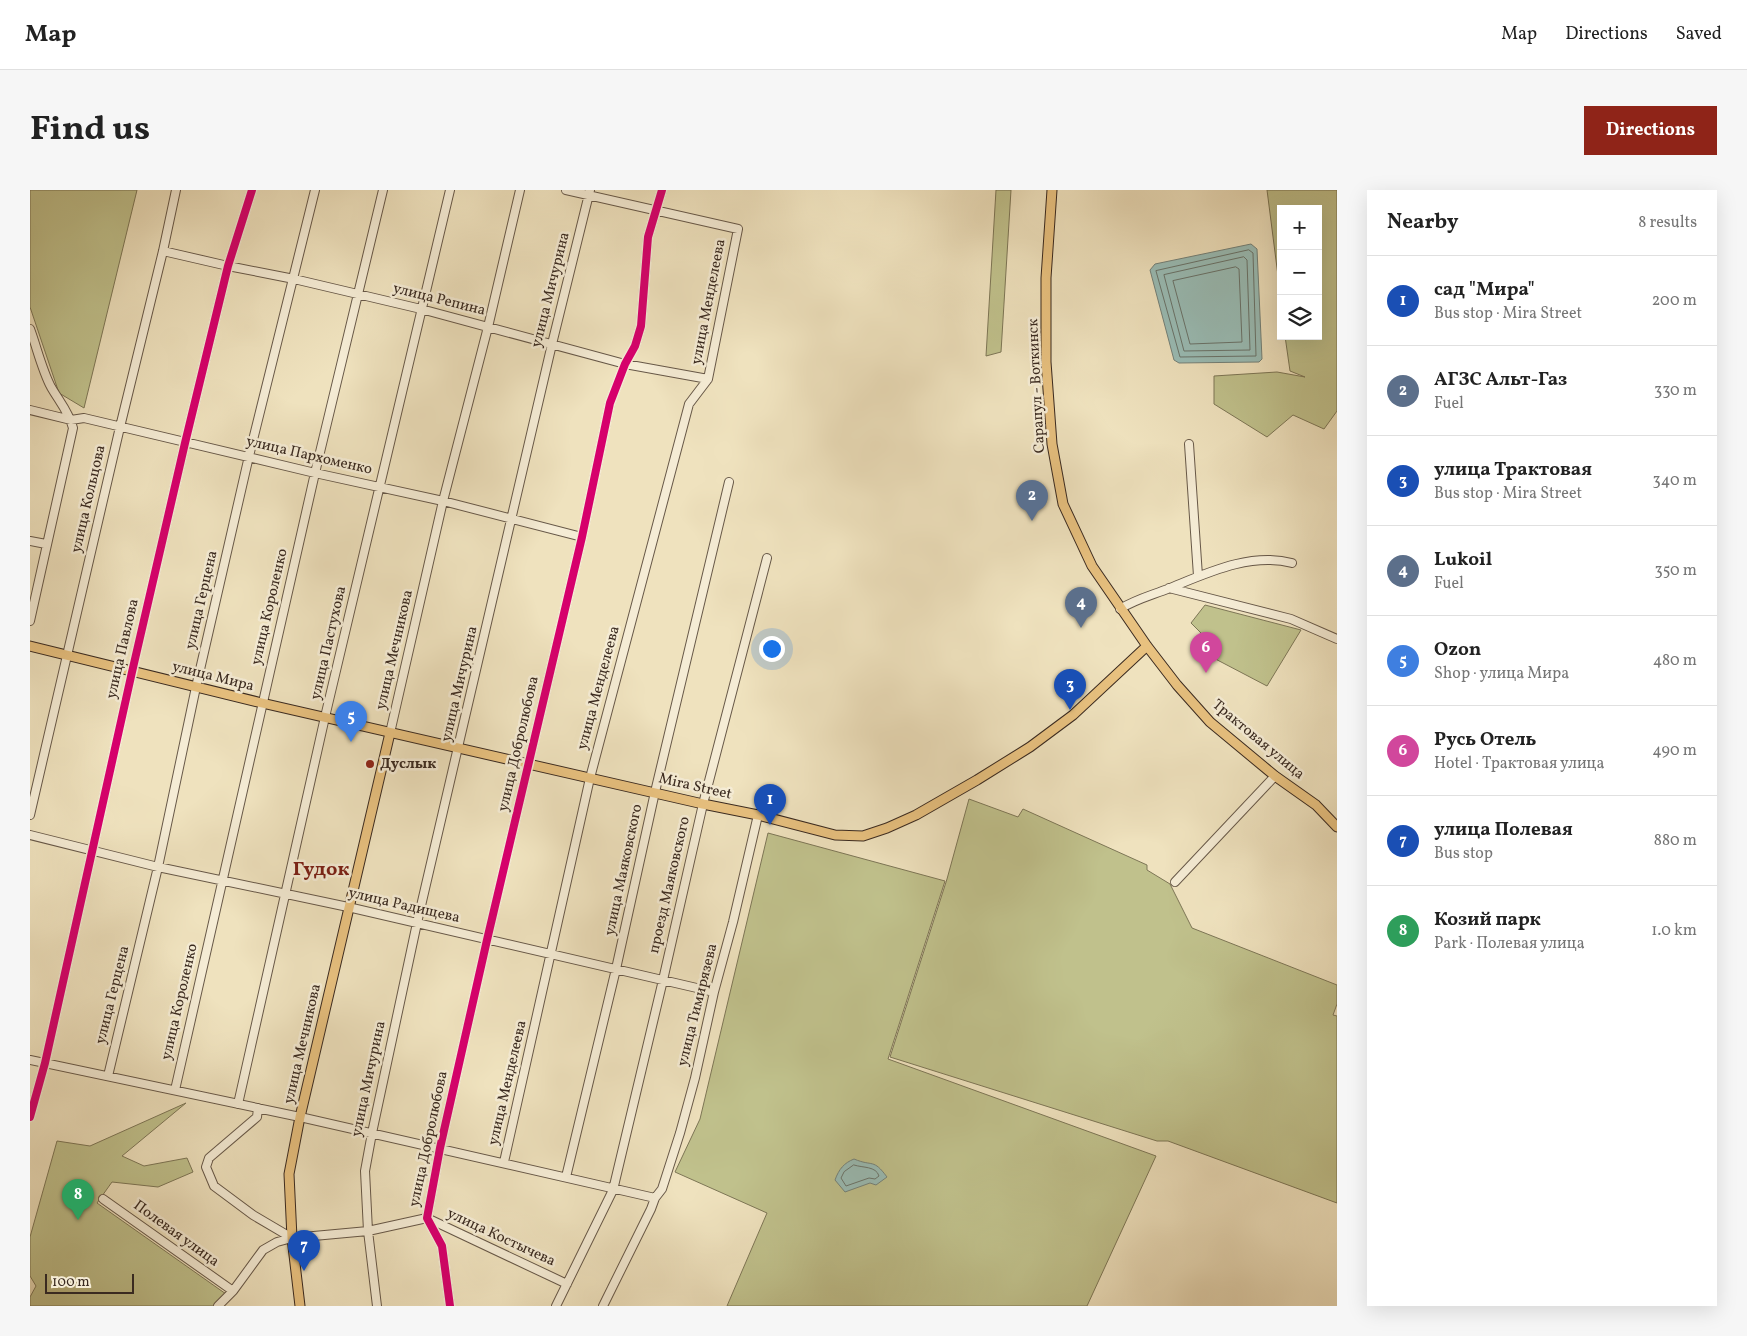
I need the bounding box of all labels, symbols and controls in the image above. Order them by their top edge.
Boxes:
text: Map [25,18,76,52]
text: Map [1501,22,1537,47]
text: Directions [1565,22,1648,47]
text: Saved [1676,22,1722,47]
text: Find us [30,106,150,154]
button: Directions [1584,106,1717,155]
map controls [1277,205,1322,340]
button: + [1277,205,1322,250]
text: Nearby [1387,208,1458,237]
text: 8 results [1638,212,1697,234]
street label: улица Мичурина [527,230,575,350]
street label: улица Менделеева [687,237,731,367]
button: − [1277,250,1322,295]
text: сад "Мира" [1434,277,1535,303]
street label: улица Репина [390,278,488,322]
text: 1 [1400,290,1406,312]
text: 200 m [1652,290,1697,312]
button: layers [1277,295,1322,340]
text: Bus stop · Mira Street [1434,303,1582,325]
street label: Сарапул - Воткинск [1023,318,1051,454]
text: АГЗС Альт-Газ [1434,367,1567,393]
text: 2 [1399,380,1407,402]
text: 330 m [1654,380,1697,402]
text: Fuel [1434,393,1464,415]
street label: улица Пархоменко [244,431,374,481]
street label: улица Кольцова [66,443,112,555]
text: улица Трактовая [1434,457,1592,483]
text: 3 [1399,470,1407,492]
text: 340 m [1653,470,1697,492]
pin: 2 [1016,480,1048,521]
text: Bus stop · Mira Street [1434,483,1582,505]
street label: улица Короленко [246,547,294,667]
text: Lukoil [1434,547,1492,573]
street label: улица Герцена [180,549,224,651]
text: 4 [1398,560,1408,582]
text: 350 m [1654,560,1697,582]
text: Fuel [1434,573,1464,595]
street label: улица Пастухова [306,584,352,702]
pin: 4 [1065,587,1097,628]
street label: улица Мечникова [371,588,419,712]
street label: улица Павлова [101,597,145,701]
street label: улица Мичурина [436,624,484,744]
street label: улица Менделеева [572,624,626,752]
pin: 6 [1190,632,1222,673]
your location [759,636,785,662]
text: Ozon [1434,637,1481,663]
text: 5 [1399,650,1407,672]
text: 480 m [1653,650,1697,672]
street label: улица Мира [170,657,256,697]
text: Shop · улица Мира [1434,663,1569,685]
pin: 3 [1054,669,1086,710]
street label: улица Добролюбова [493,674,545,814]
street label: Трактовая улица [1207,695,1309,785]
pin: 5 [335,701,367,742]
text: Русь Отель [1434,727,1536,753]
text: 6 [1399,740,1407,762]
text: 490 m [1652,740,1697,762]
text: Hotel · Трактовая улица [1434,753,1605,775]
place label: Дуслык [380,754,436,775]
marker: Дуслык [364,758,376,770]
street label: Mira Street [656,768,734,806]
pin: 1 [754,784,786,825]
street label: улица Маяковского [600,802,648,938]
street label: проезд Маяковского [644,814,696,955]
text: улица Полевая [1434,817,1573,843]
text: 7 [1399,830,1407,852]
text: 880 m [1654,830,1697,852]
text: Bus stop [1434,843,1493,865]
district label: Гудок [293,856,349,884]
street label: улица Радищева [346,883,462,929]
text: Козий парк [1434,907,1541,933]
text: 8 [1399,920,1407,942]
text: 1.0 km [1651,920,1697,942]
text: Park · Полевая улица [1434,933,1585,955]
street label: улица Тимирязева [673,941,723,1069]
street label: улица Короленко [156,942,204,1062]
street label: улица Герцена [91,944,135,1046]
street label: улица Мечникова [279,982,327,1106]
street label: улица Менделеева [483,1018,533,1148]
street label: улица Мичурина [346,1019,392,1139]
street label: улица Добролюбова [404,1069,454,1209]
pin: 8 [62,1179,94,1220]
street label: Полевая улица [129,1196,223,1272]
street label: улица Костычева [443,1204,559,1272]
pin: 7 [288,1230,320,1271]
scale bar [45,1271,134,1294]
text: 100 m [52,1273,90,1292]

